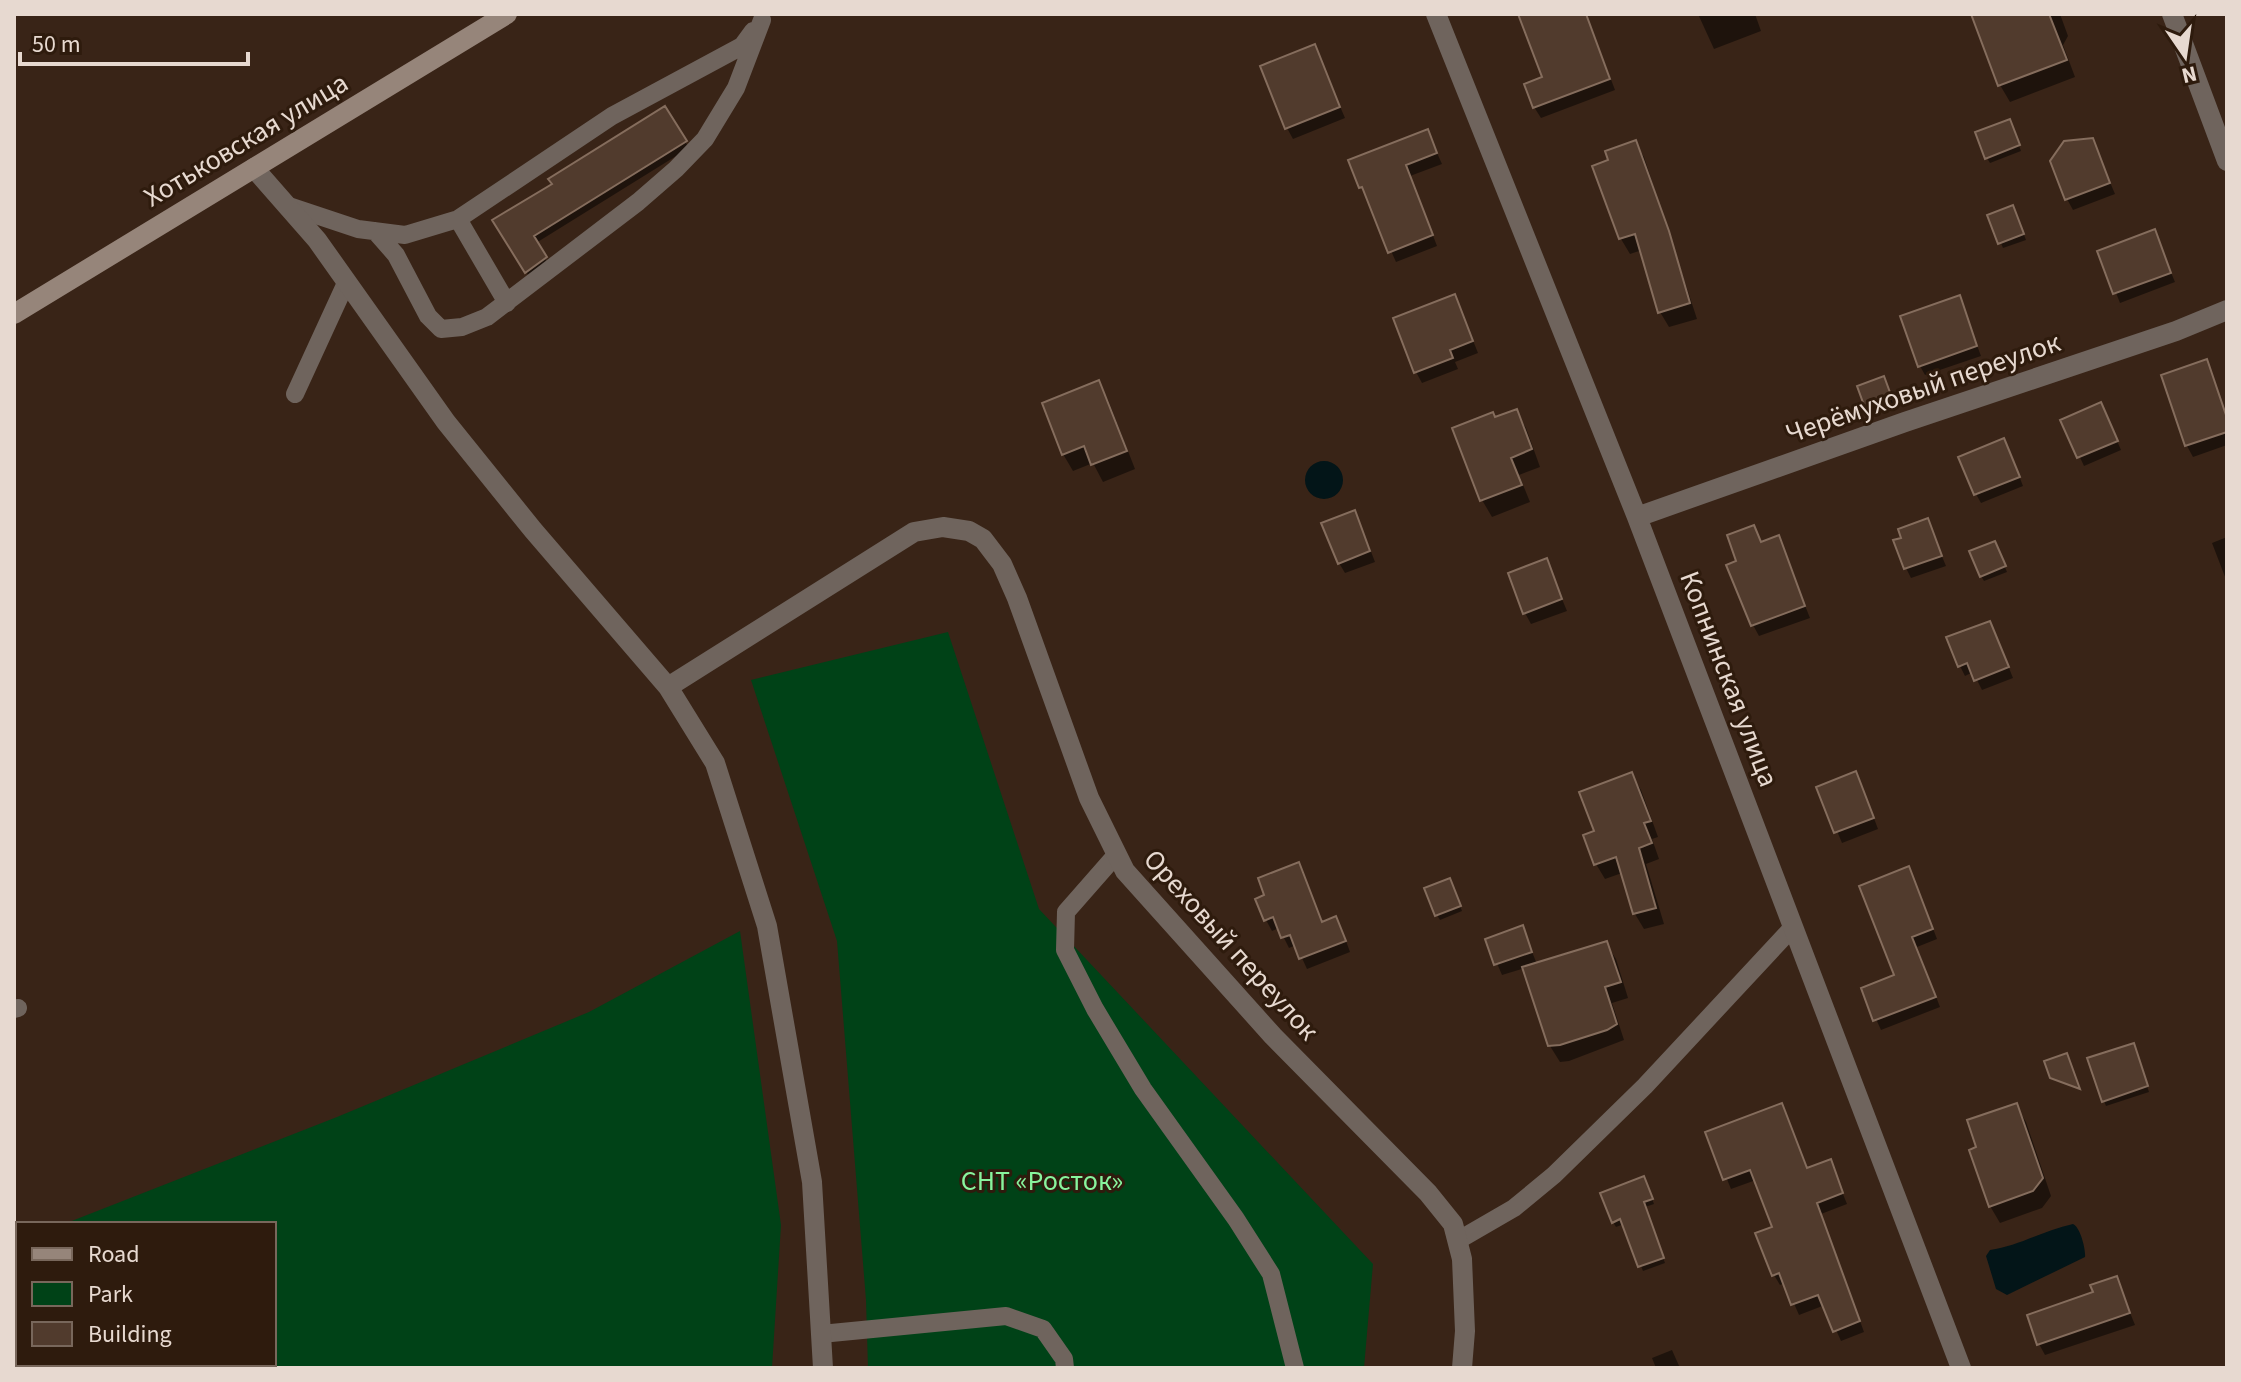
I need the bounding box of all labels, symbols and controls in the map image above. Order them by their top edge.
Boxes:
scale bar [20,16,248,66]
north arrow [2145,16,2225,96]
text: 50 m [32,27,81,62]
text: N [2179,57,2200,92]
street label: Хотьковская улица [136,63,356,217]
street label: Черёмуховый переулок [1780,322,2066,454]
street label: Копнинская улица [1670,565,1788,793]
street label: Ореховый переулок [1134,840,1328,1050]
park label: СНТ «Росток» [961,1161,1123,1201]
legend [16,1222,276,1366]
text: Road [88,1237,140,1272]
text: Park [88,1277,133,1312]
text: Building [88,1317,172,1352]

